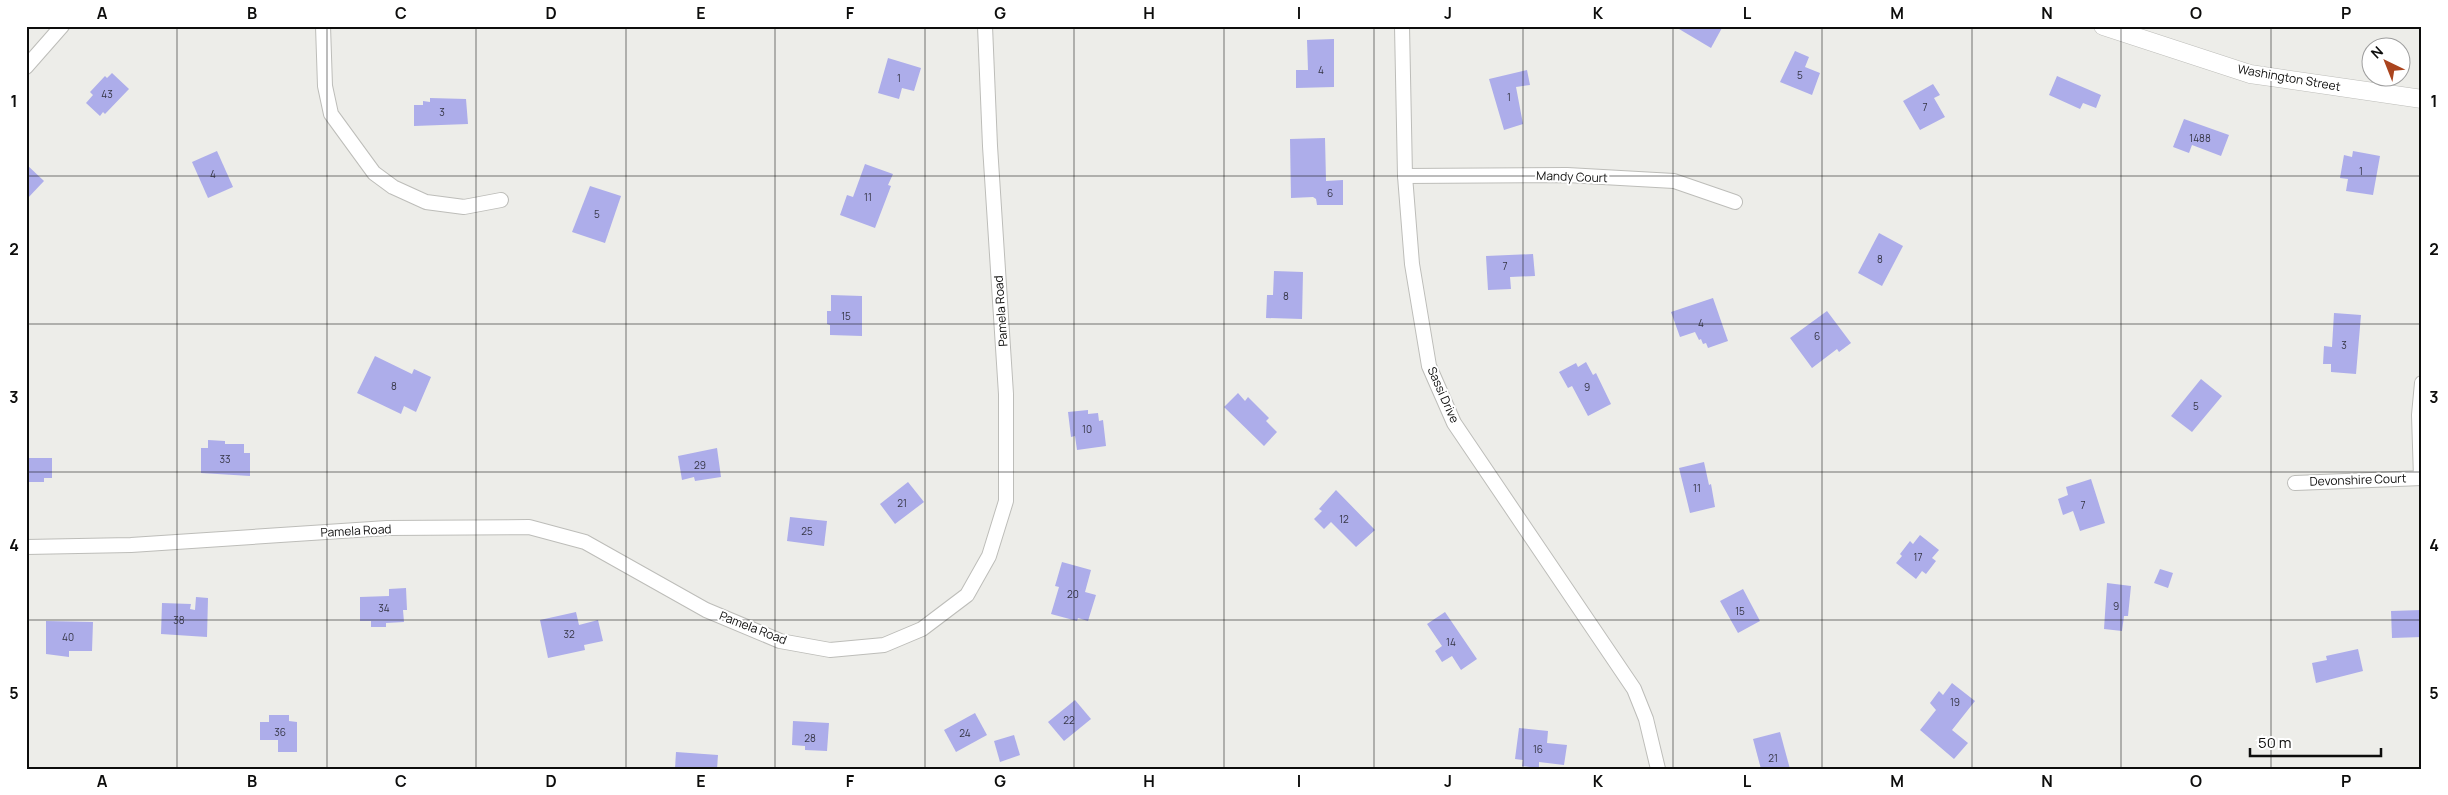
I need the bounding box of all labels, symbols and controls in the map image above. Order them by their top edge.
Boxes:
text: A [97,2,108,24]
text: B [247,2,257,24]
text: C [395,2,407,24]
text: D [545,2,557,24]
text: E [696,2,706,24]
text: F [846,2,855,24]
text: G [994,2,1006,24]
text: H [1143,2,1155,24]
text: I [1297,2,1301,24]
text: J [1444,2,1452,24]
text: K [1593,2,1604,24]
text: L [1743,2,1752,24]
text: M [1890,2,1904,24]
text: N [2041,2,2053,24]
text: O [2190,2,2202,24]
text: P [2341,2,2351,24]
north arrow [2360,38,2410,88]
text: N [2367,42,2387,63]
street label: Washington Street [2236,60,2342,95]
house number: 4 [1318,63,1324,77]
house number: 5 [1797,68,1803,82]
house number: 1 [897,71,901,85]
house number: 43 [101,87,113,101]
text: 1 [10,90,18,112]
house number: 1 [1507,90,1511,104]
text: 1 [2430,90,2438,112]
house number: 7 [1922,100,1928,114]
house number: 3 [439,105,445,119]
house number: 1488 [2189,131,2211,145]
house number: 1 [2359,164,2363,178]
house number: 4 [210,167,216,181]
street label: Mandy Court [1536,167,1608,186]
house number: 6 [1327,186,1333,200]
house number: 11 [864,190,872,204]
house number: 5 [594,207,600,221]
text: 2 [9,238,19,260]
text: 2 [2429,238,2439,260]
house number: 8 [1877,252,1883,266]
house number: 7 [1502,259,1508,273]
street label: Pamela Road [990,275,1011,347]
house number: 8 [1283,289,1289,303]
house number: 15 [841,309,851,323]
house number: 4 [1698,316,1704,330]
house number: 6 [1814,329,1820,343]
house number: 3 [2341,338,2347,352]
street label: Sassi Drive [1424,364,1463,426]
house number: 8 [391,379,397,393]
house number: 9 [1584,380,1590,394]
text: 3 [9,386,19,408]
text: 3 [2429,386,2439,408]
house number: 5 [2193,399,2199,413]
house number: 10 [1082,422,1092,436]
house number: 33 [219,452,231,466]
house number: 29 [694,458,706,472]
street label: Devonshire Court [2309,469,2407,490]
house number: 11 [1693,481,1701,495]
house number: 21 [897,496,907,510]
house number: 7 [2080,498,2086,512]
house number: 12 [1339,512,1349,526]
street label: Pamela Road [320,520,392,541]
house number: 25 [801,524,813,538]
text: 4 [9,534,19,556]
text: 4 [2429,534,2439,556]
house number: 17 [1914,550,1922,564]
house number: 20 [1067,587,1079,601]
house number: 9 [2113,599,2119,613]
house number: 34 [378,601,390,615]
house number: 15 [1735,604,1745,618]
street label: Pamela Road [717,607,789,648]
house number: 38 [173,613,185,627]
house number: 32 [563,627,575,641]
house number: 40 [62,630,74,644]
house number: 14 [1446,635,1456,649]
text: 5 [9,682,19,704]
text: 5 [2429,682,2439,704]
house number: 19 [1950,695,1960,709]
house number: 22 [1063,713,1075,727]
house number: 36 [274,725,286,739]
scale bar [2250,725,2382,757]
house number: 24 [959,726,971,740]
house number: 28 [804,731,816,745]
text: 50 m [2258,732,2292,753]
house number: 16 [1533,742,1543,756]
house number: 21 [1768,751,1778,765]
text: A [97,770,108,792]
text: B [247,770,257,792]
text: C [395,770,407,792]
text: D [545,770,557,792]
text: E [696,770,706,792]
text: F [846,770,855,792]
text: G [994,770,1006,792]
text: H [1143,770,1155,792]
text: I [1297,770,1301,792]
text: J [1444,770,1452,792]
text: K [1593,770,1604,792]
text: L [1743,770,1752,792]
text: M [1890,770,1904,792]
text: N [2041,770,2053,792]
text: O [2190,770,2202,792]
text: P [2341,770,2351,792]

